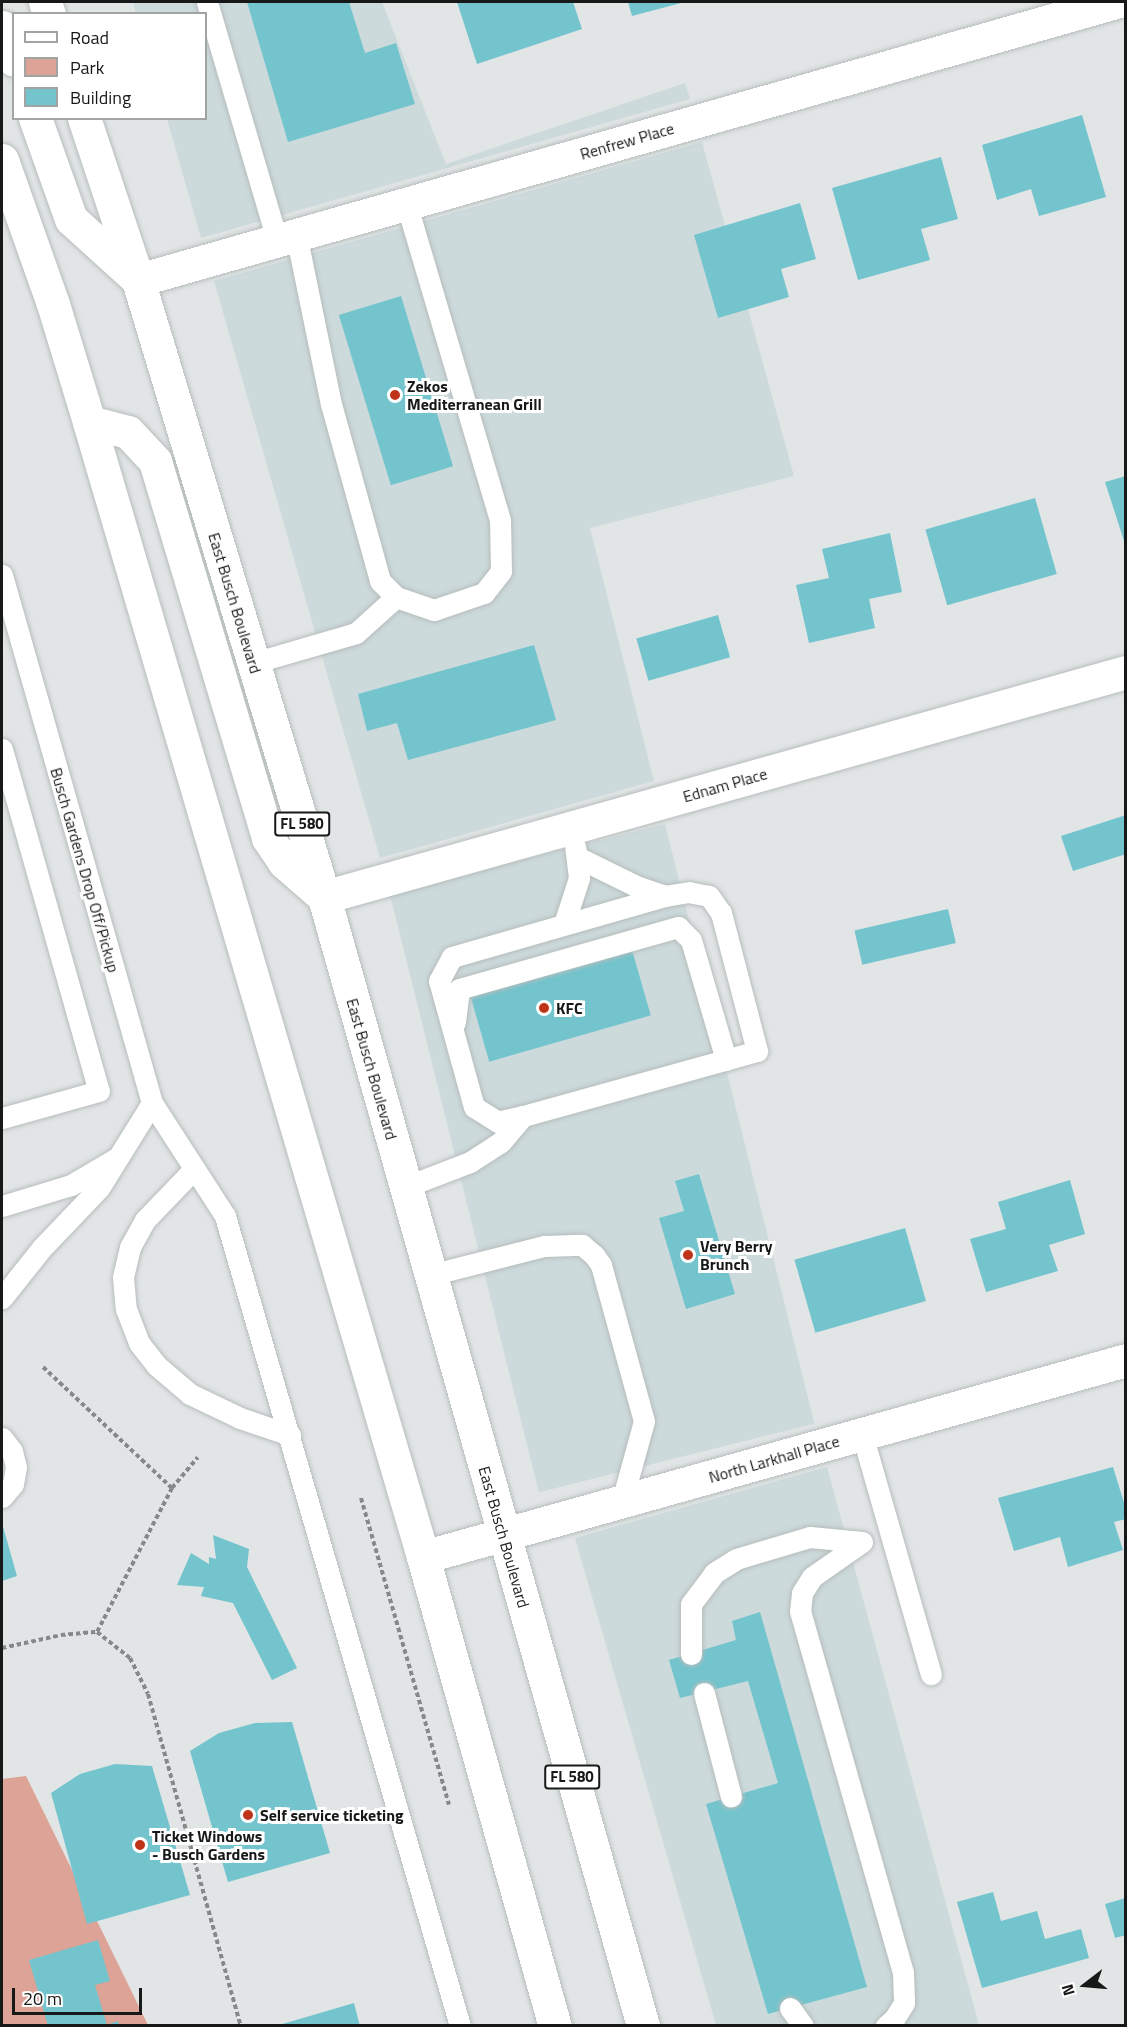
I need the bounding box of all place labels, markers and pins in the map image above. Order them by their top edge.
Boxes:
place label: Zekos Mediterranean Grill [407,376,542,414]
marker: Zekos Mediterranean Grill [388,388,402,402]
place label: KFC [556,998,583,1018]
marker: KFC [537,1001,551,1015]
place label: Very Berry Brunch [700,1236,773,1274]
marker: Very Berry Brunch [681,1248,695,1262]
place label: Self service ticketing [260,1805,404,1825]
marker: Self service ticketing [241,1808,255,1822]
place label: Ticket Windows - Busch Gardens [152,1826,265,1864]
marker: Ticket Windows - Busch Gardens [133,1838,147,1852]

